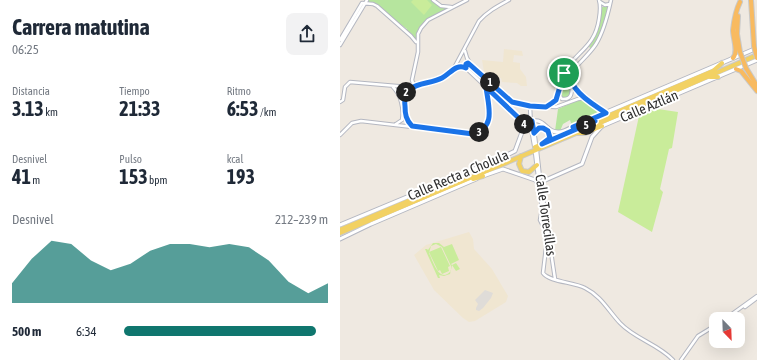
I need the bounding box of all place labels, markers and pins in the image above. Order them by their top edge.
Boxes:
pin [547,56,581,90]
pin: 1 [480,72,500,92]
pin: 2 [396,82,416,102]
pin: 4 [514,114,534,134]
pin: 5 [576,115,596,135]
pin: 3 [469,122,489,142]

